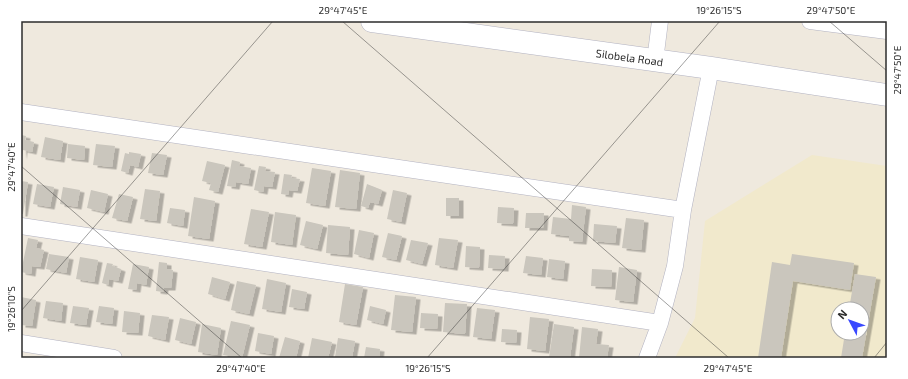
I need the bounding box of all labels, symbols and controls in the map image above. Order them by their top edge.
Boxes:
text: 29°47'45"E [319,4,368,16]
text: 19°26'15"S [696,4,742,16]
text: 29°47'50"E [807,4,856,16]
text: 29°47'50"E [891,45,903,94]
street label: Silobela Road [595,46,664,68]
text: 29°47'40"E [5,142,17,192]
text: 19°26'10"S [5,286,17,332]
north arrow [830,301,870,341]
text: N [835,307,850,321]
text: 29°47'40"E [216,362,266,374]
text: 19°26'15"S [405,362,451,374]
text: 29°47'45"E [704,362,753,374]

